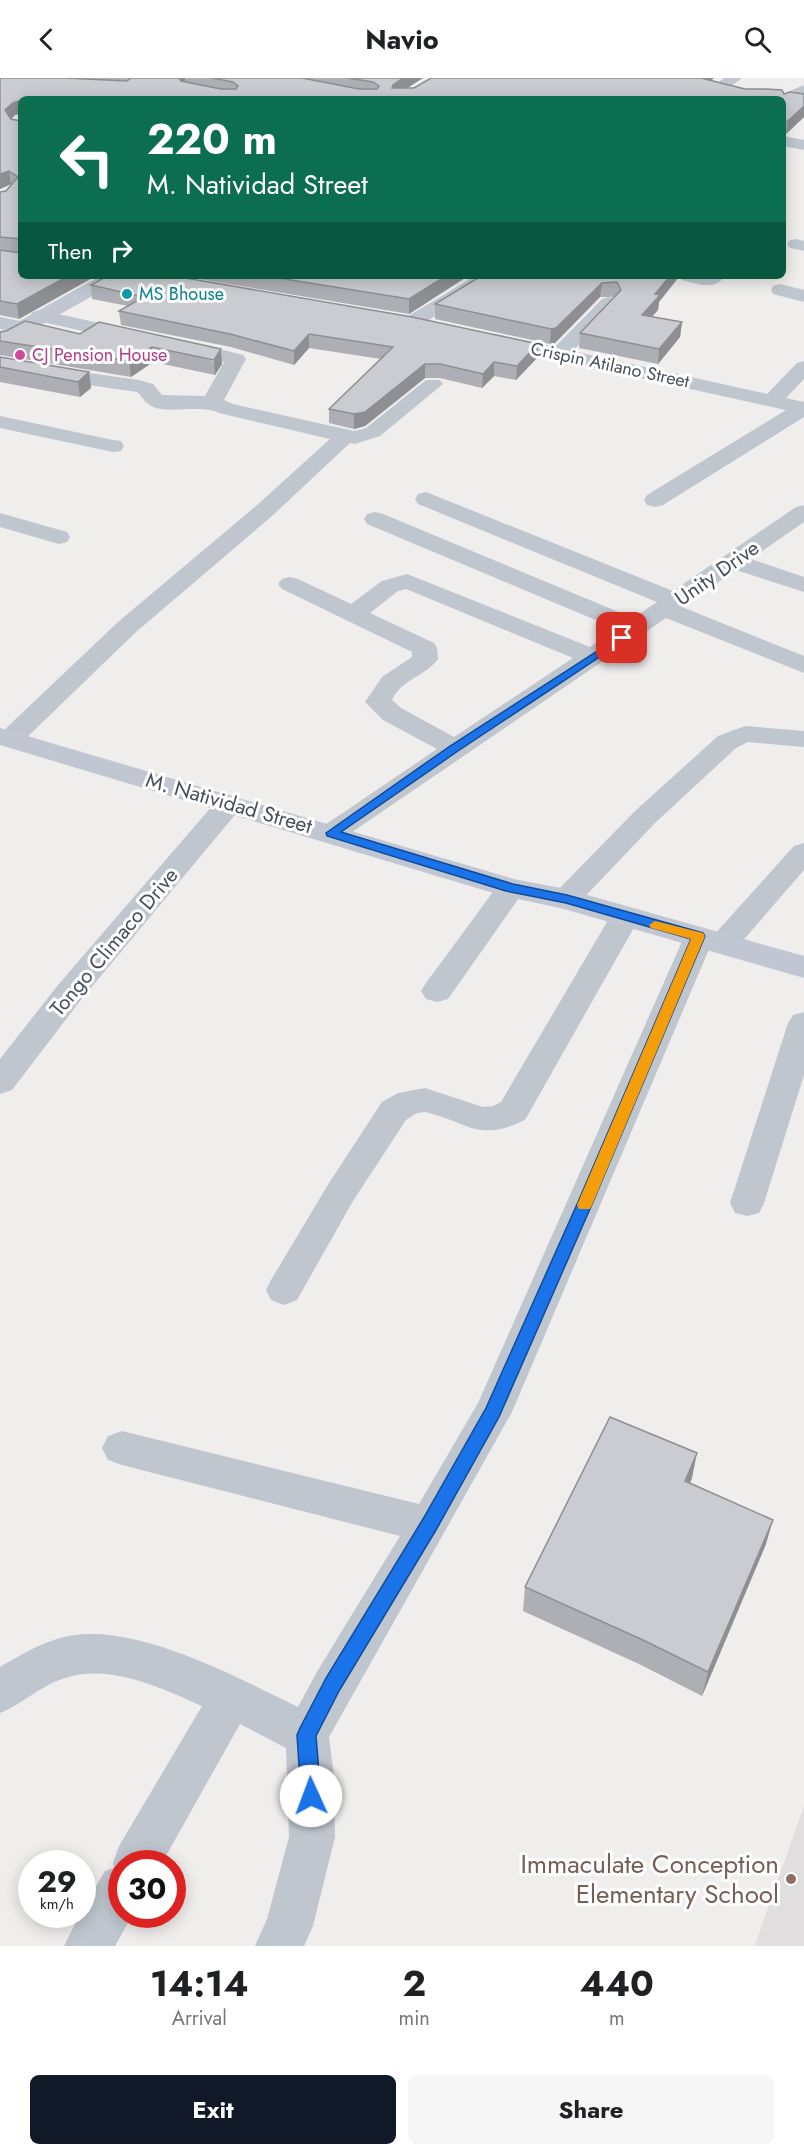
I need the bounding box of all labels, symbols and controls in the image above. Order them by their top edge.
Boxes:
text: Navio [365,20,439,59]
icon: back [30,23,63,56]
icon: search [741,23,774,56]
text: 220 m [147,109,277,170]
icon: left [48,120,126,198]
text: M. Natividad Street [147,165,368,204]
icon: right [105,234,138,267]
text: Then [48,235,93,267]
place label: MS Bhouse [139,281,224,307]
marker: MS Bhouse [120,287,134,301]
street label: Crispin Atilano Street [528,335,692,395]
place label: CJ Pension House [32,342,167,368]
marker: CJ Pension House [13,348,27,362]
street label: Unity Drive [669,533,765,613]
pin [596,612,647,663]
icon: arrive [605,621,638,654]
street label: M. Natividad Street [142,765,316,841]
street label: Tongo Climaco Drive [43,861,185,1023]
position arrow [279,1764,343,1828]
place label: Immaculate Conception Elementary School [520,1845,779,1913]
speed limit sign: 30 [108,1850,186,1928]
text: 29 [37,1860,77,1903]
marker: Immaculate Conception Elementary School [784,1872,798,1886]
text: km/h [40,1893,74,1915]
text: 14:14 [150,1957,249,2009]
text: 2 [402,1957,426,2009]
text: 440 [580,1957,654,2009]
text: Arrival [172,2004,227,2033]
text: min [399,2004,430,2033]
text: m [609,2004,625,2033]
button: Exit [30,2075,396,2144]
button: Share [408,2075,774,2144]

